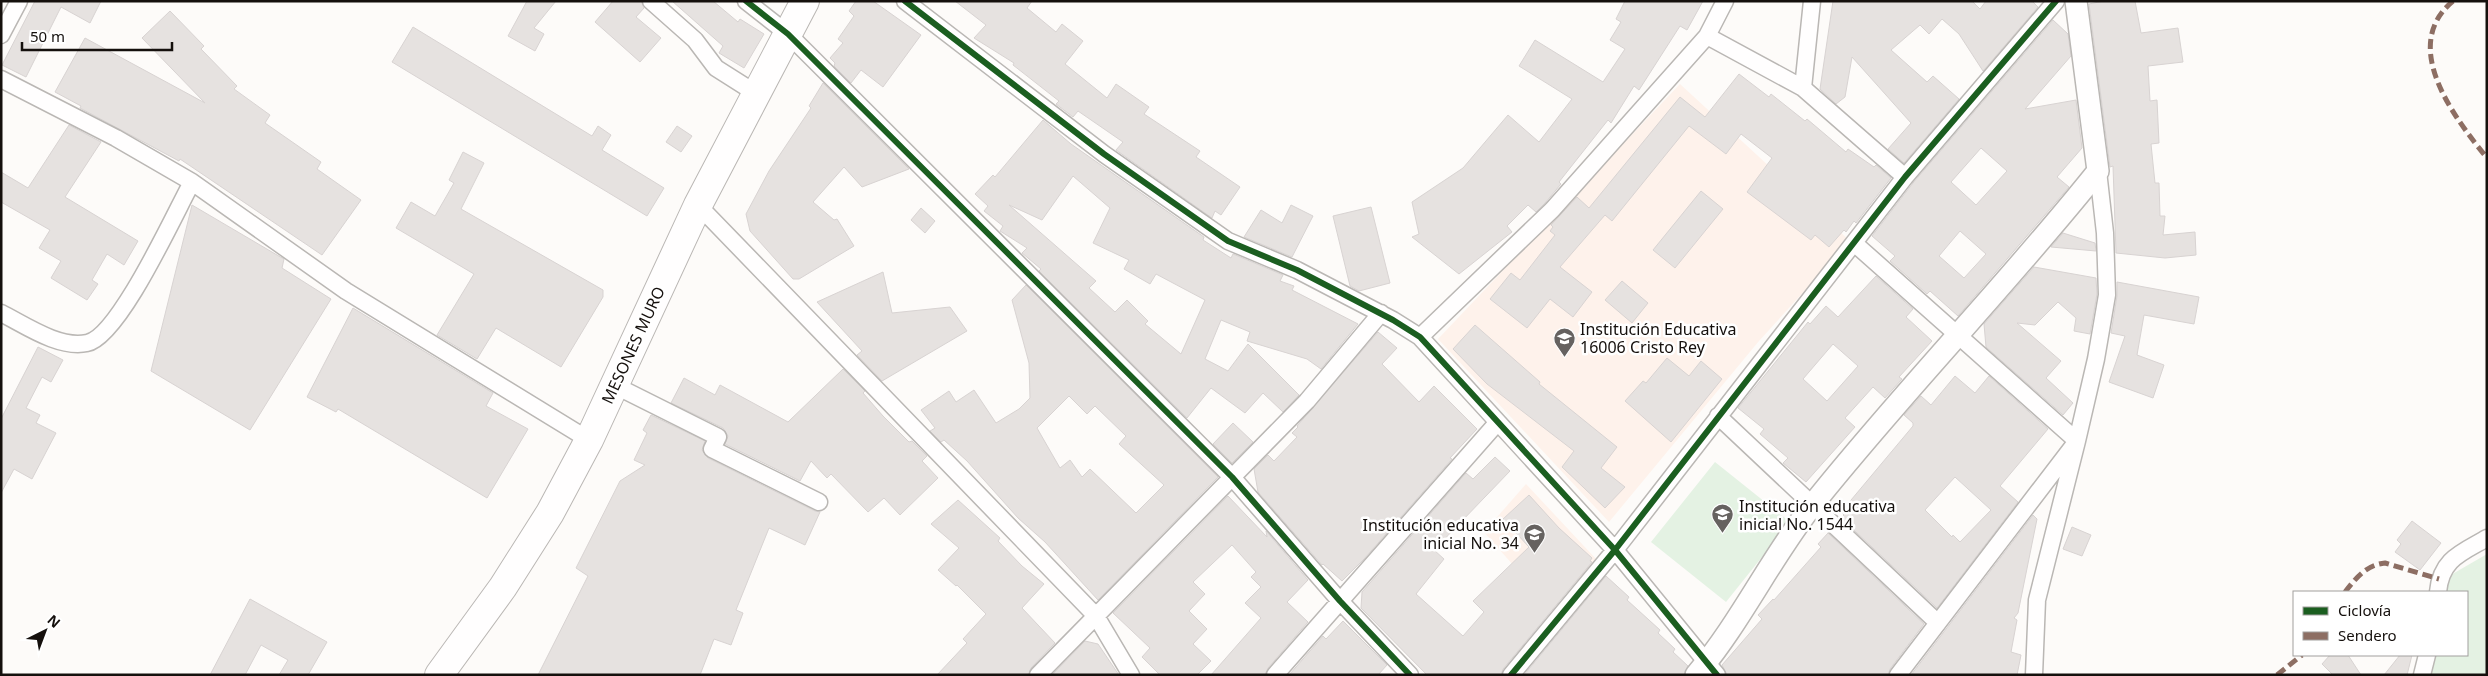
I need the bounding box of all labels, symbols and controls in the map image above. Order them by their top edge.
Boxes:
scale bar [22,20,172,52]
text: 50 m [30,26,65,46]
street label: MESONES MURO [596,283,670,407]
place label: Institución Educativa 16006 Cristo Rey [1580,318,1736,358]
school or university icon: Institución Educativa 16006 Cristo Rey [1552,326,1576,357]
place label: Institución educativa inicial No. 1544 [1739,495,1896,535]
school or university icon: Institución educativa inicial No. 1544 [1711,503,1735,534]
place label: Institución educativa inicial No. 34 [1363,514,1519,554]
school or university icon: Institución educativa inicial No. 34 [1523,522,1547,553]
legend [2293,591,2468,656]
text: Ciclovía [2338,600,2391,620]
north arrow [20,606,70,656]
text: N [43,610,65,632]
text: Sendero [2338,625,2397,645]

